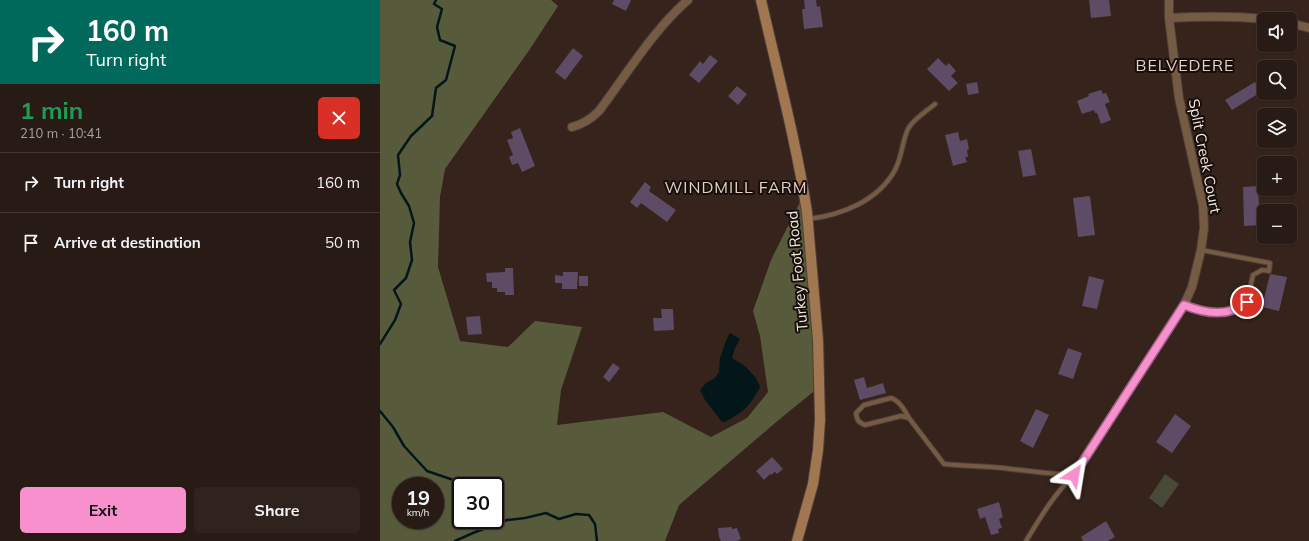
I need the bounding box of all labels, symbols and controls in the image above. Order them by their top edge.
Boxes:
map controls [1257,12,1297,244]
button: sound [1257,12,1297,52]
text: 160 m [86,13,169,48]
icon: right [20,16,72,68]
text: Turn right [86,48,166,71]
district label: BELVEDERE [1136,55,1234,75]
button: search [1257,60,1297,100]
text: 1 min [20,95,83,125]
button: close [318,97,360,139]
street label: Split Creek Court [1185,97,1225,215]
button: layers [1257,108,1297,148]
text: 210 m · 10:41 [20,125,102,141]
button: + [1257,156,1297,196]
icon: right [20,172,42,194]
text: Turn right [54,173,124,192]
text: 160 m [316,173,360,192]
district label: WINDMILL FARM [665,177,807,197]
button: − [1257,204,1297,244]
street label: Turkey Foot Road [782,210,812,332]
icon: arrive [20,232,42,254]
text: Arrive at destination [54,233,201,252]
text: 50 m [325,233,360,252]
pin [1230,285,1264,319]
icon: arrive [1236,291,1258,313]
position arrow [1053,454,1095,496]
speed limit sign: 30 [452,477,504,529]
text: 19 [406,485,430,510]
button: Exit [20,487,186,533]
button: Share [194,487,360,533]
text: km/h [407,506,429,519]

